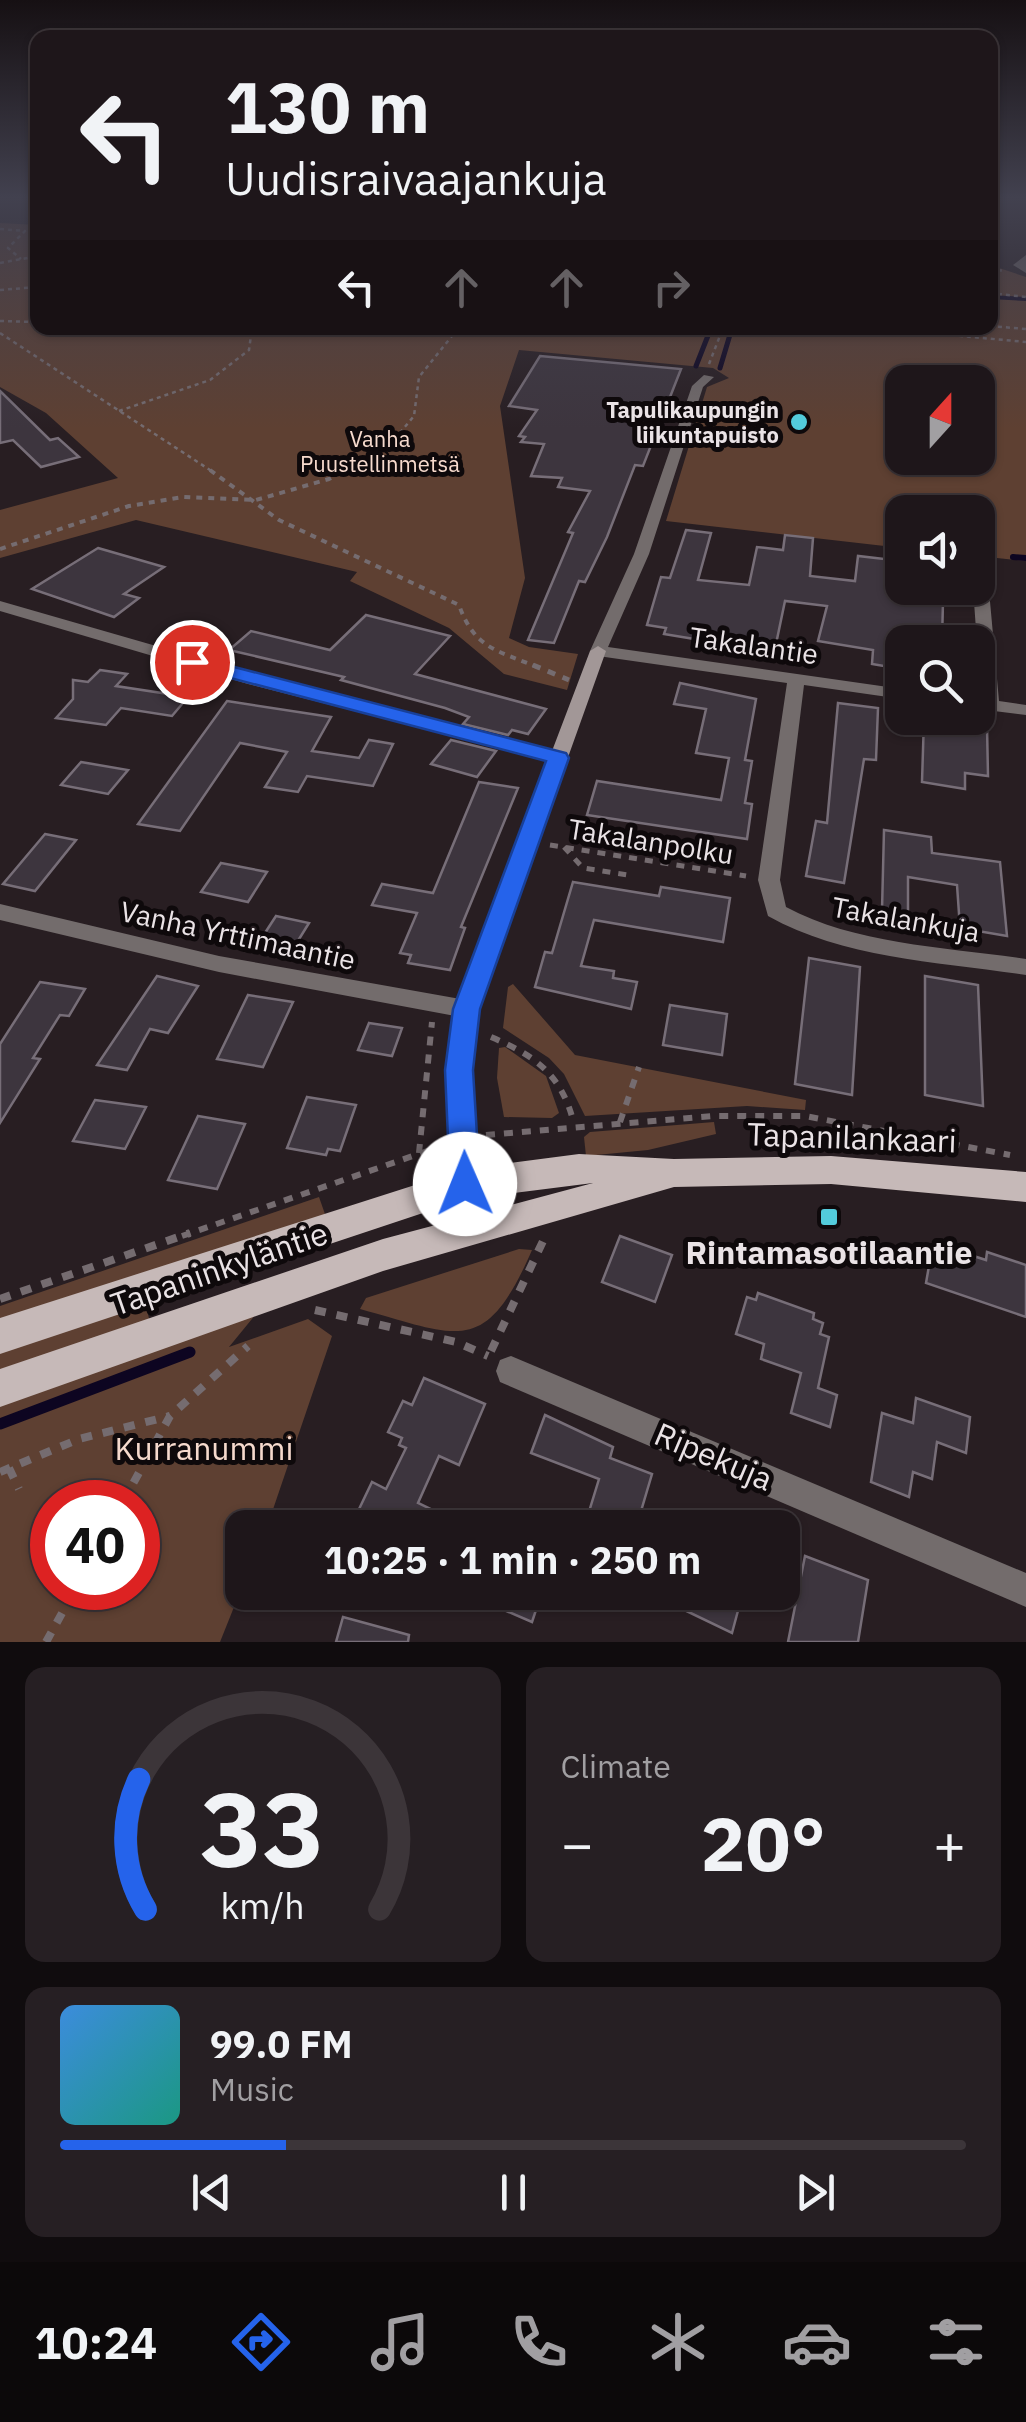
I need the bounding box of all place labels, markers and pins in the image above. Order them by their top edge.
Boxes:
place label: Tapulikaupungin liikuntapuisto [606,395,779,449]
marker: Tapulikaupungin liikuntapuisto [788,411,810,433]
pin [150,620,235,705]
marker: Rintamasotilaantie [818,1206,840,1228]
place label: Rintamasotilaantie [685,1231,973,1273]

